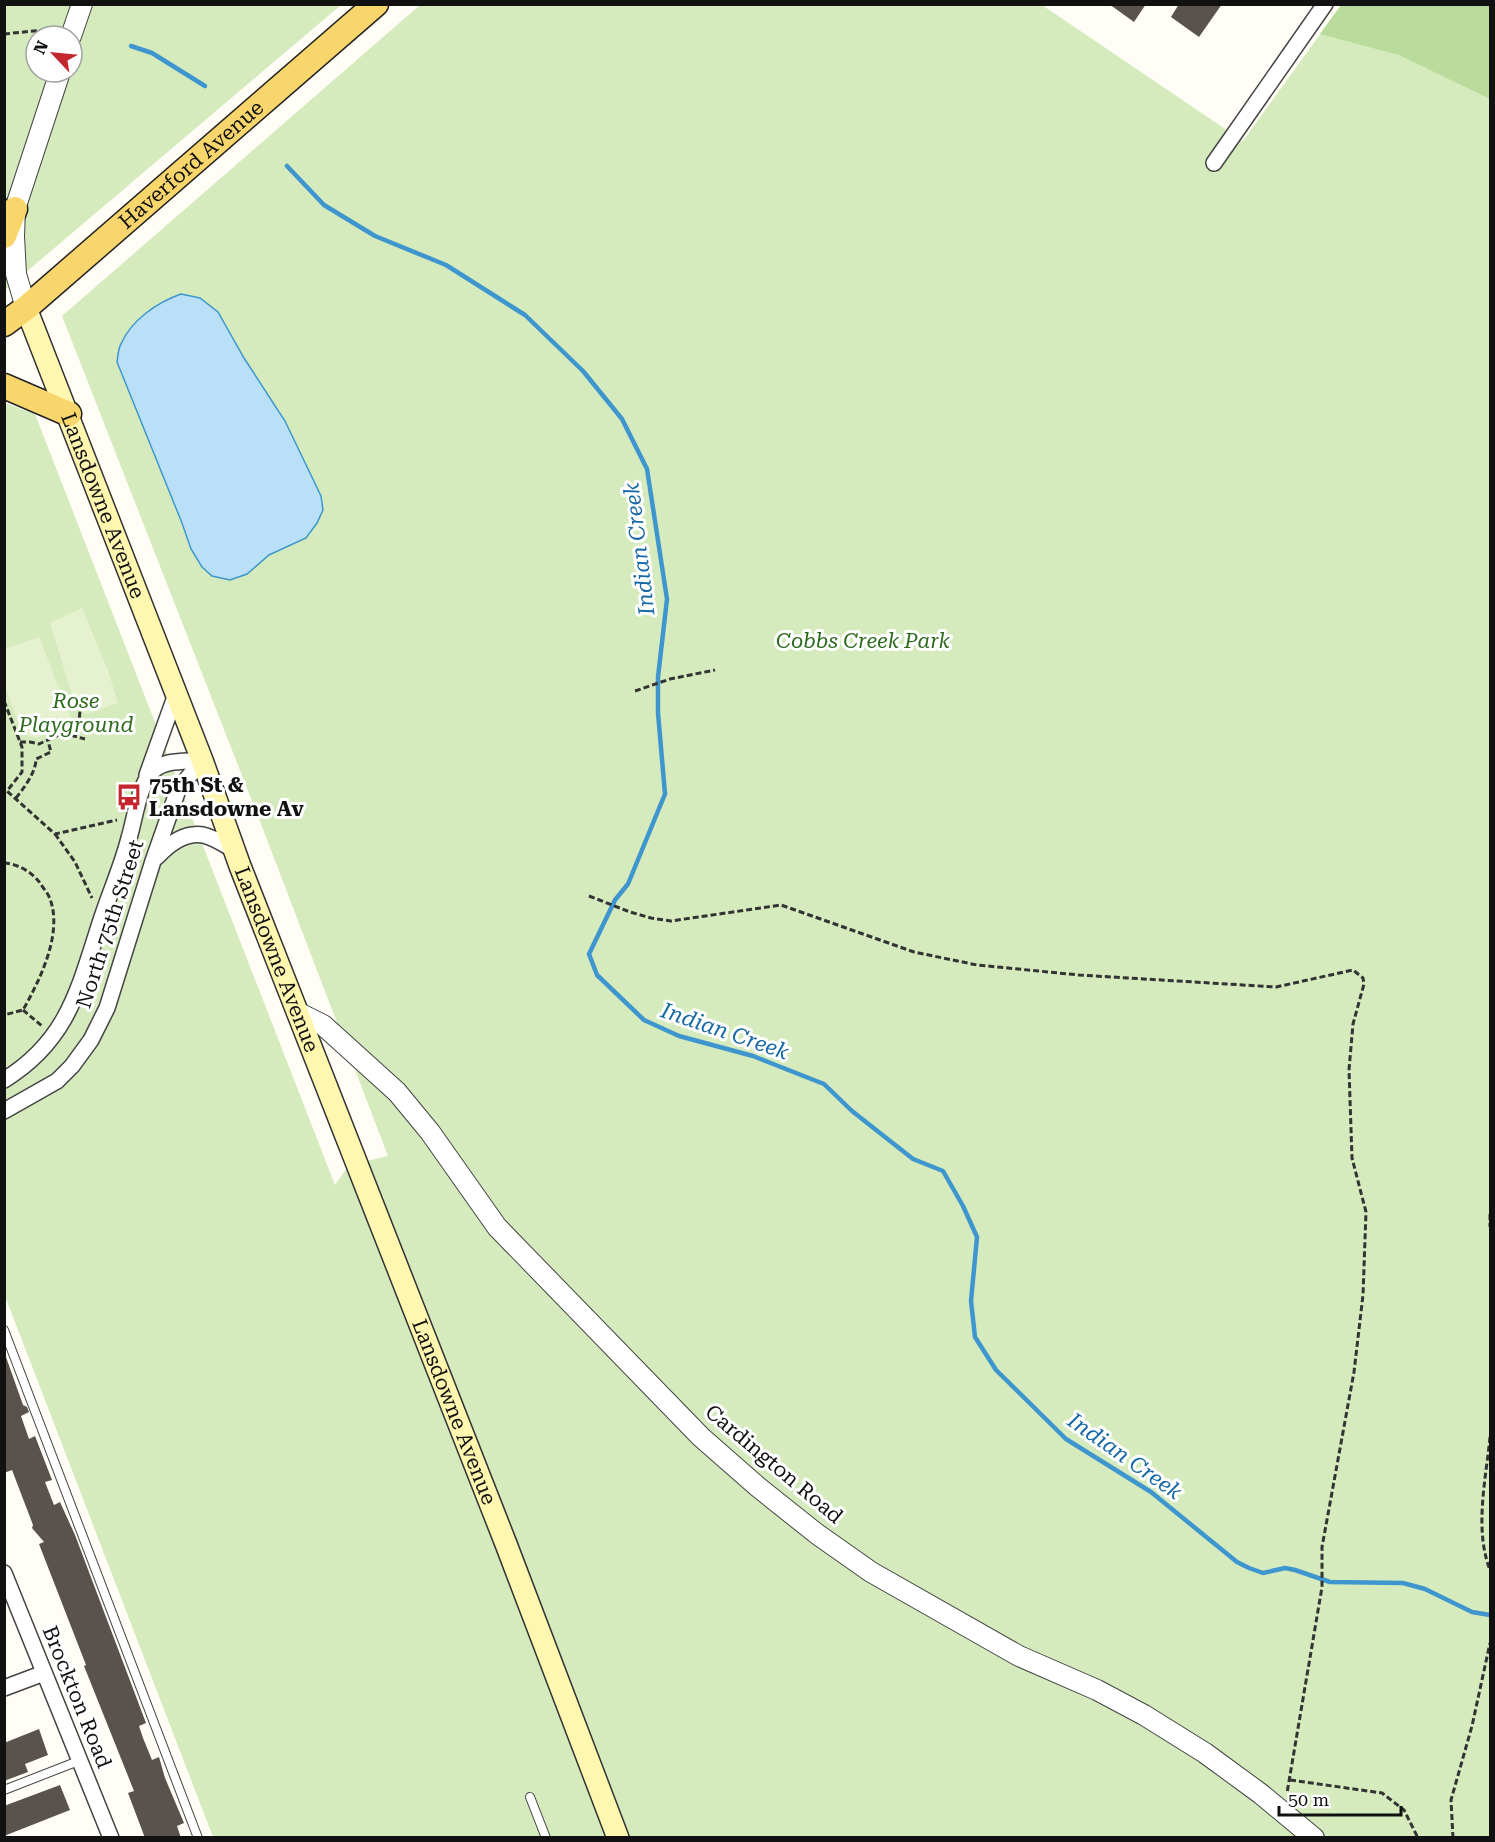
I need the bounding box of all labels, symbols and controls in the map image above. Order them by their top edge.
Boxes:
north arrow [24,24,84,84]
text: N [30,38,52,57]
street label: Haverford Avenue [114,95,268,234]
street label: Lansdowne Avenue [56,409,150,602]
water label: Indian Creek [618,481,660,618]
park label: Cobbs Creek Park [776,629,951,653]
park label: Rose Playground [18,689,134,737]
place label: 75th St & Lansdowne Av [149,773,304,821]
bus stop icon: 75th St & Lansdowne Av [114,782,144,812]
street label: North 75th Street [71,837,149,1011]
street label: Lansdowne Avenue [229,863,324,1056]
water label: Indian Creek [657,997,792,1065]
street label: Lansdowne Avenue [407,1316,501,1508]
street label: Cardington Road [700,1400,848,1529]
water label: Indian Creek [1062,1407,1187,1504]
street label: Brockton Road [38,1622,117,1772]
scale bar [1279,1779,1400,1817]
text: 50 m [1288,1789,1329,1810]

